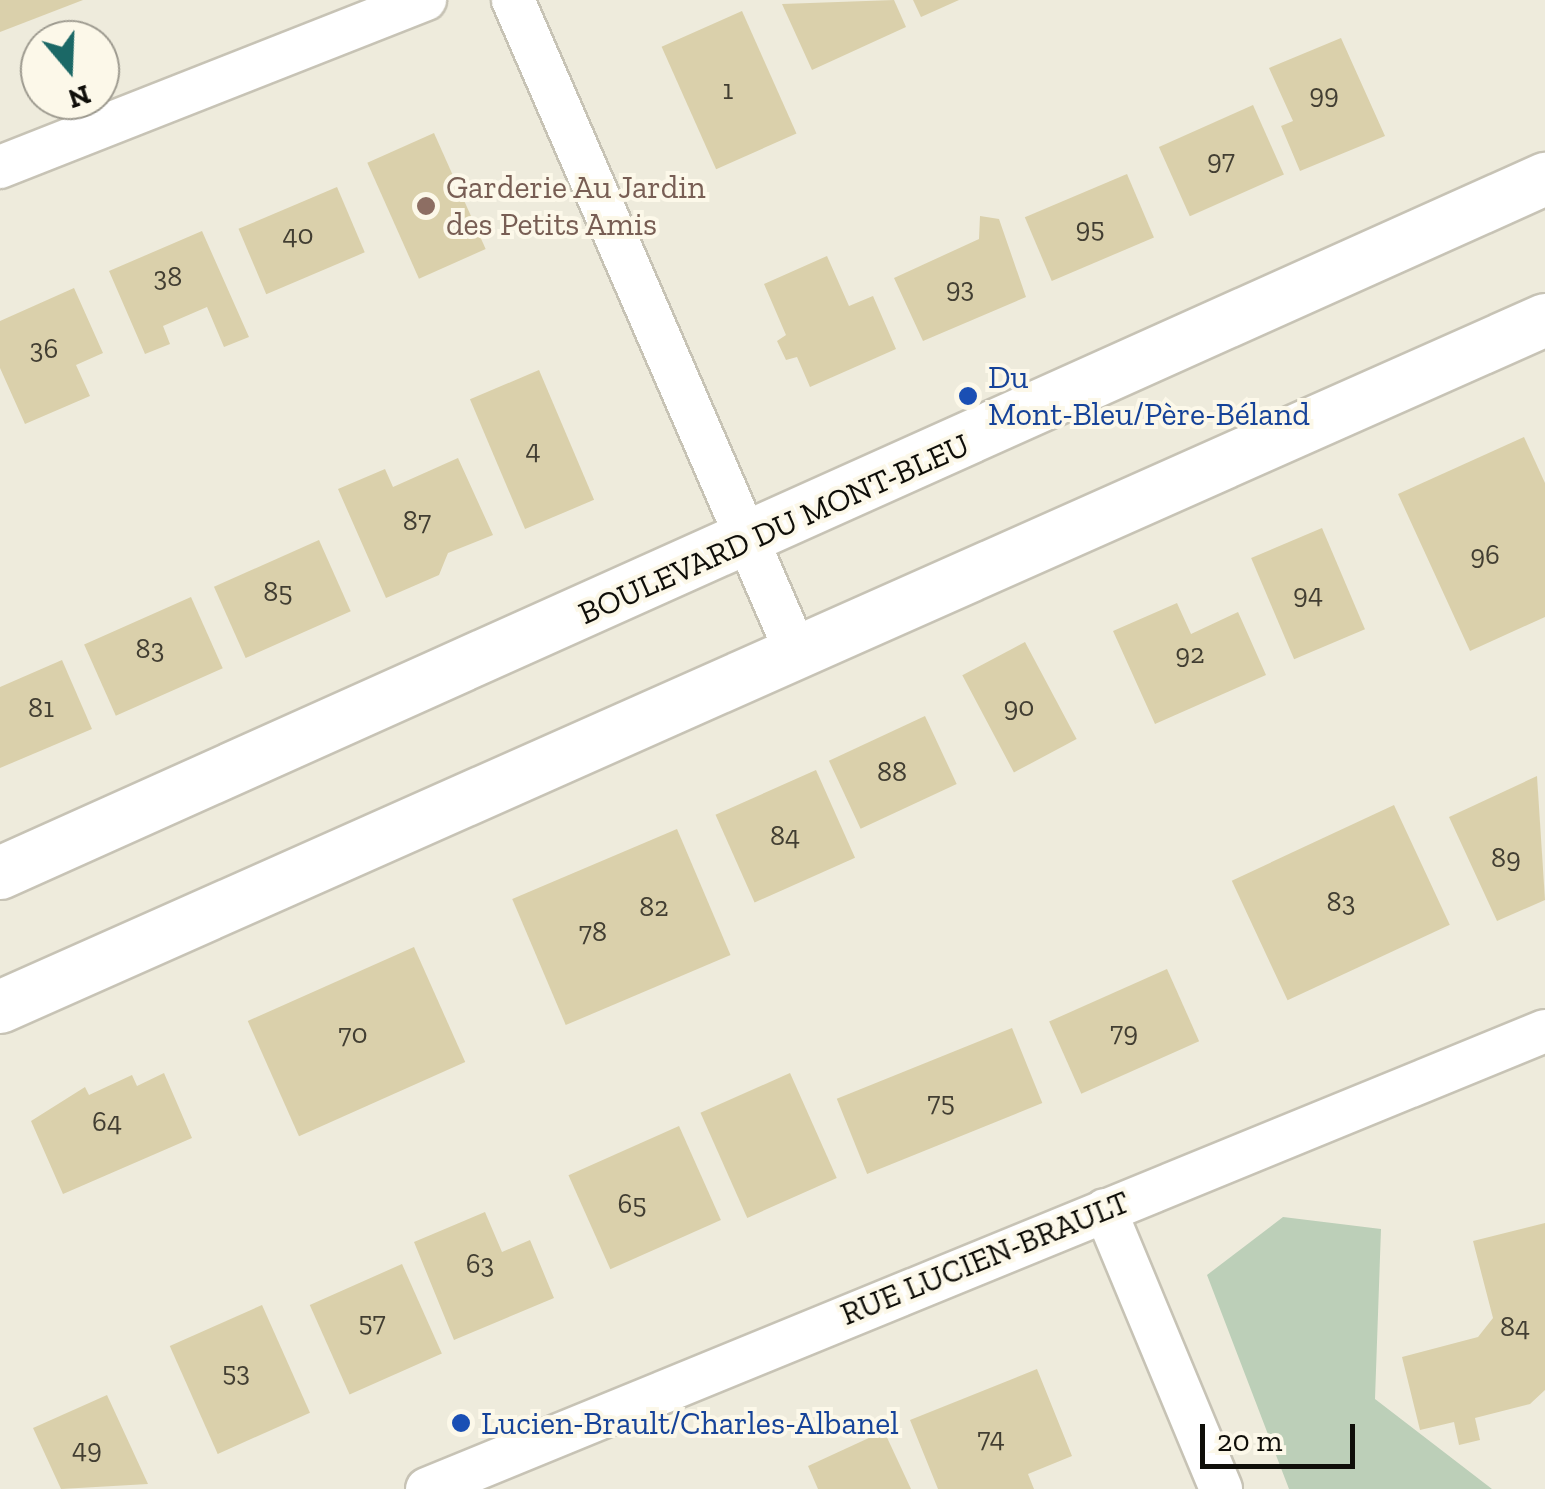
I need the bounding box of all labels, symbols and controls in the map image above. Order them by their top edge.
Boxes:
north arrow [20,20,120,120]
house number: 1 [723,73,733,107]
house number: 99 [1309,77,1339,111]
text: N [64,78,95,116]
house number: 97 [1207,143,1235,177]
place label: Garderie Au Jardin des Petits Amis [446,169,707,244]
marker: Garderie Au Jardin des Petits Amis [415,195,437,217]
house number: 95 [1075,211,1105,245]
house number: 40 [282,218,314,252]
house number: 38 [154,260,182,294]
house number: 93 [946,271,974,305]
house number: 36 [30,332,58,366]
place label: Du Mont-Bleu/Père-Béland [988,359,1310,434]
marker: Du Mont-Bleu/Père-Béland [957,385,979,407]
street label: BOULEVARD DU MONT-BLEU [573,425,975,633]
house number: 4 [525,433,541,467]
house number: 87 [403,504,431,538]
house number: 96 [1470,538,1500,572]
house number: 85 [263,575,293,609]
house number: 94 [1293,577,1323,611]
house number: 83 [136,632,164,666]
house number: 92 [1175,637,1205,671]
house number: 90 [1004,690,1034,724]
house number: 81 [28,691,54,725]
house number: 88 [877,755,907,789]
house number: 84 [770,819,800,853]
house number: 89 [1491,841,1521,875]
house number: 83 [1327,885,1355,919]
house number: 82 [639,890,669,924]
house number: 78 [579,915,607,949]
house number: 79 [1110,1015,1138,1049]
house number: 70 [338,1017,368,1051]
house number: 75 [927,1085,955,1119]
house number: 64 [92,1105,122,1139]
street label: RUE LUCIEN-BRAULT [835,1183,1135,1333]
house number: 65 [617,1187,647,1221]
house number: 63 [466,1247,494,1281]
house number: 57 [358,1305,386,1339]
house number: 84 [1500,1310,1530,1344]
house number: 53 [222,1355,250,1389]
place label: Lucien-Brault/Charles-Albanel [481,1404,899,1442]
scale bar [1205,1404,1360,1466]
marker: Lucien-Brault/Charles-Albanel [450,1412,472,1434]
house number: 74 [977,1421,1005,1455]
text: 20 m [1217,1423,1282,1459]
house number: 49 [72,1432,102,1466]

